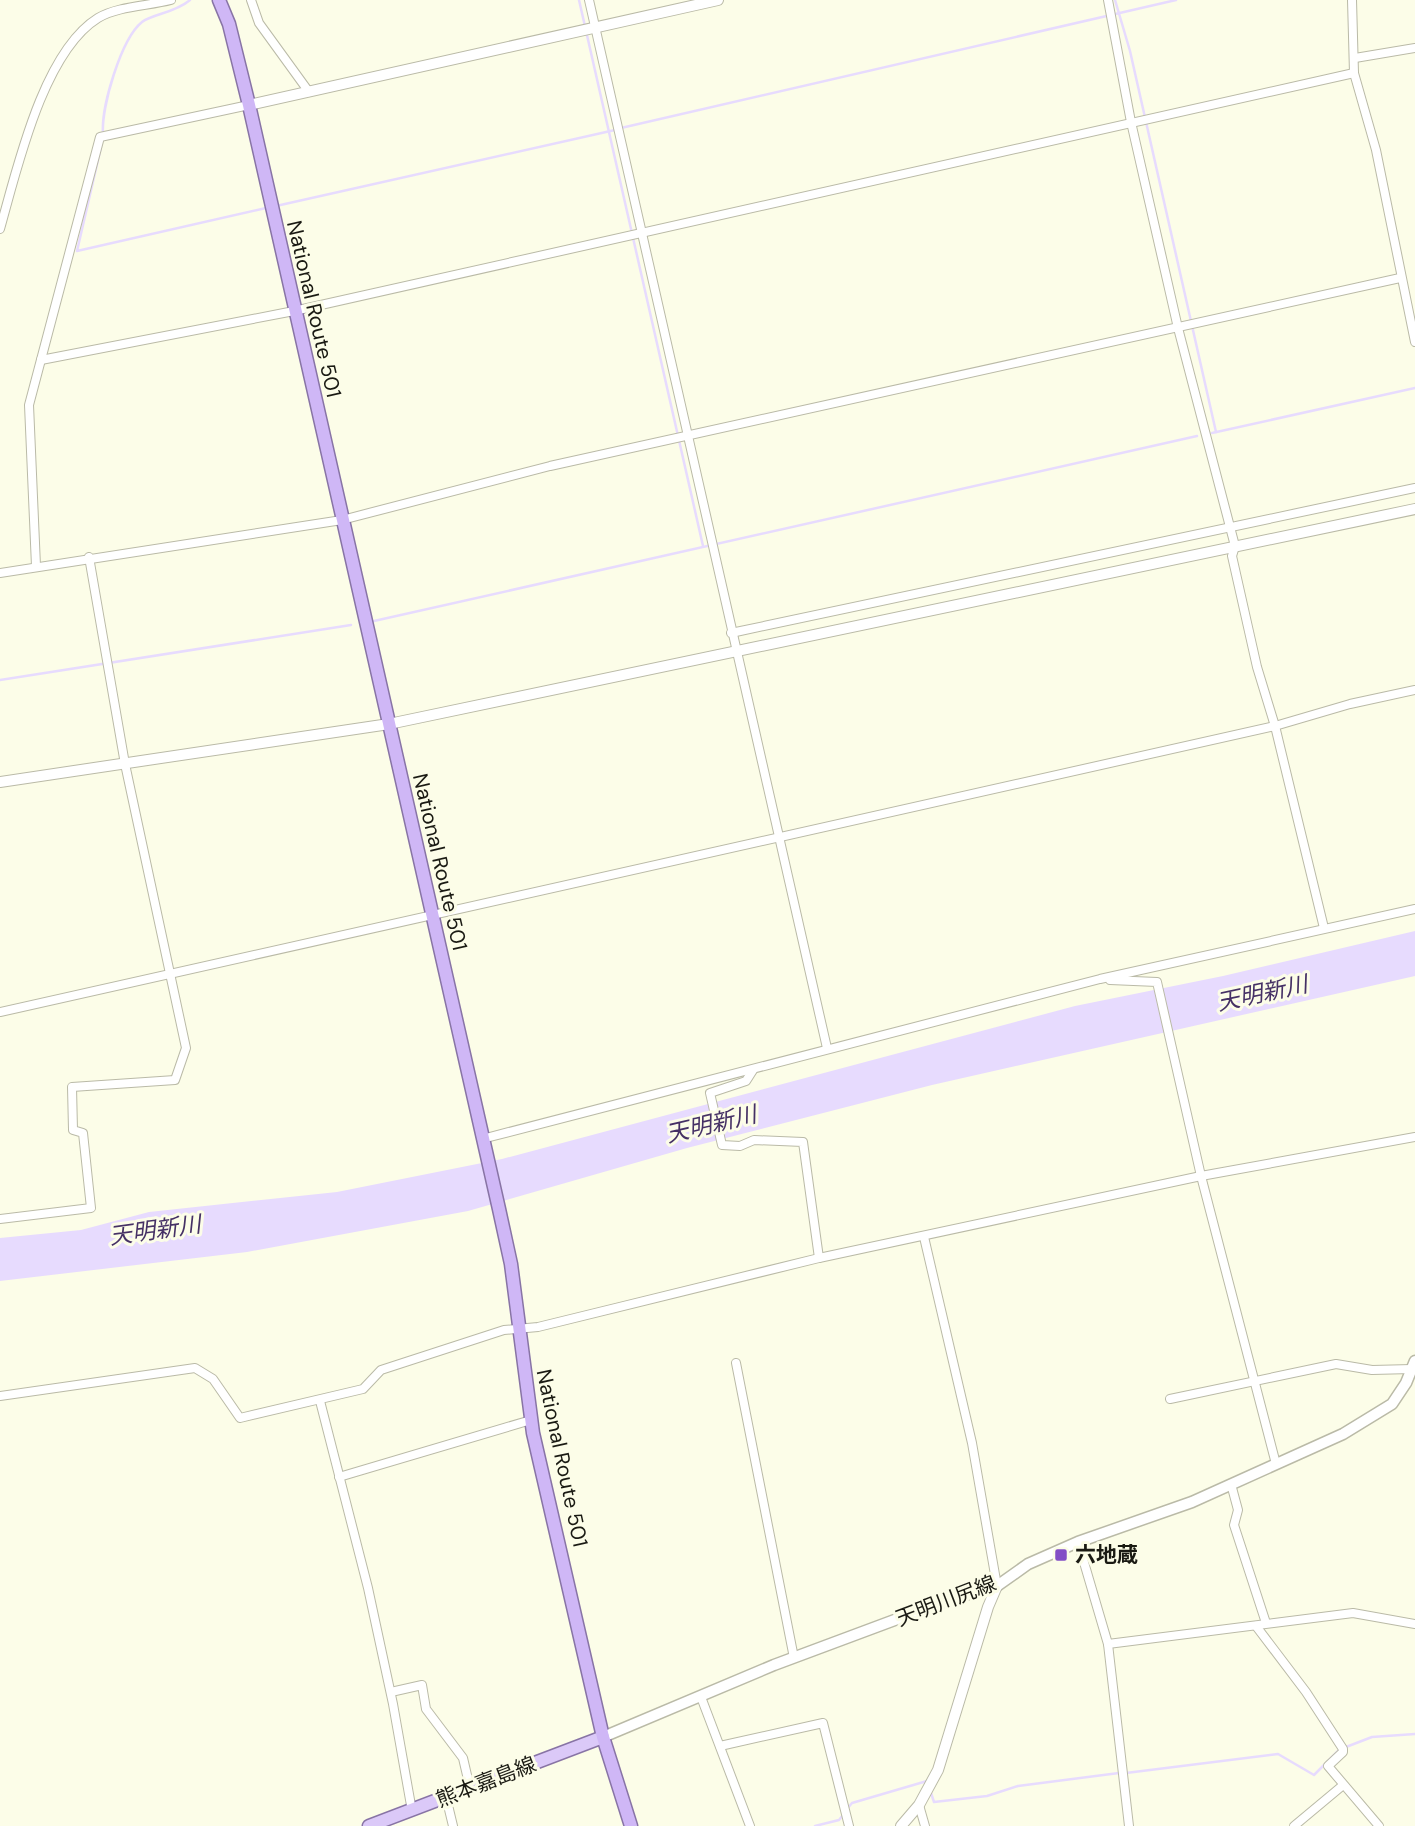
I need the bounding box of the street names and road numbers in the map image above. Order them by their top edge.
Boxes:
street label: National Route 501 [280,218,348,400]
street label: National Route 501 [406,771,474,953]
street label: National Route 501 [530,1367,594,1549]
street label: 天明川尻線 [892,1569,1000,1633]
street label: 熊本嘉島線 [432,1750,540,1814]

